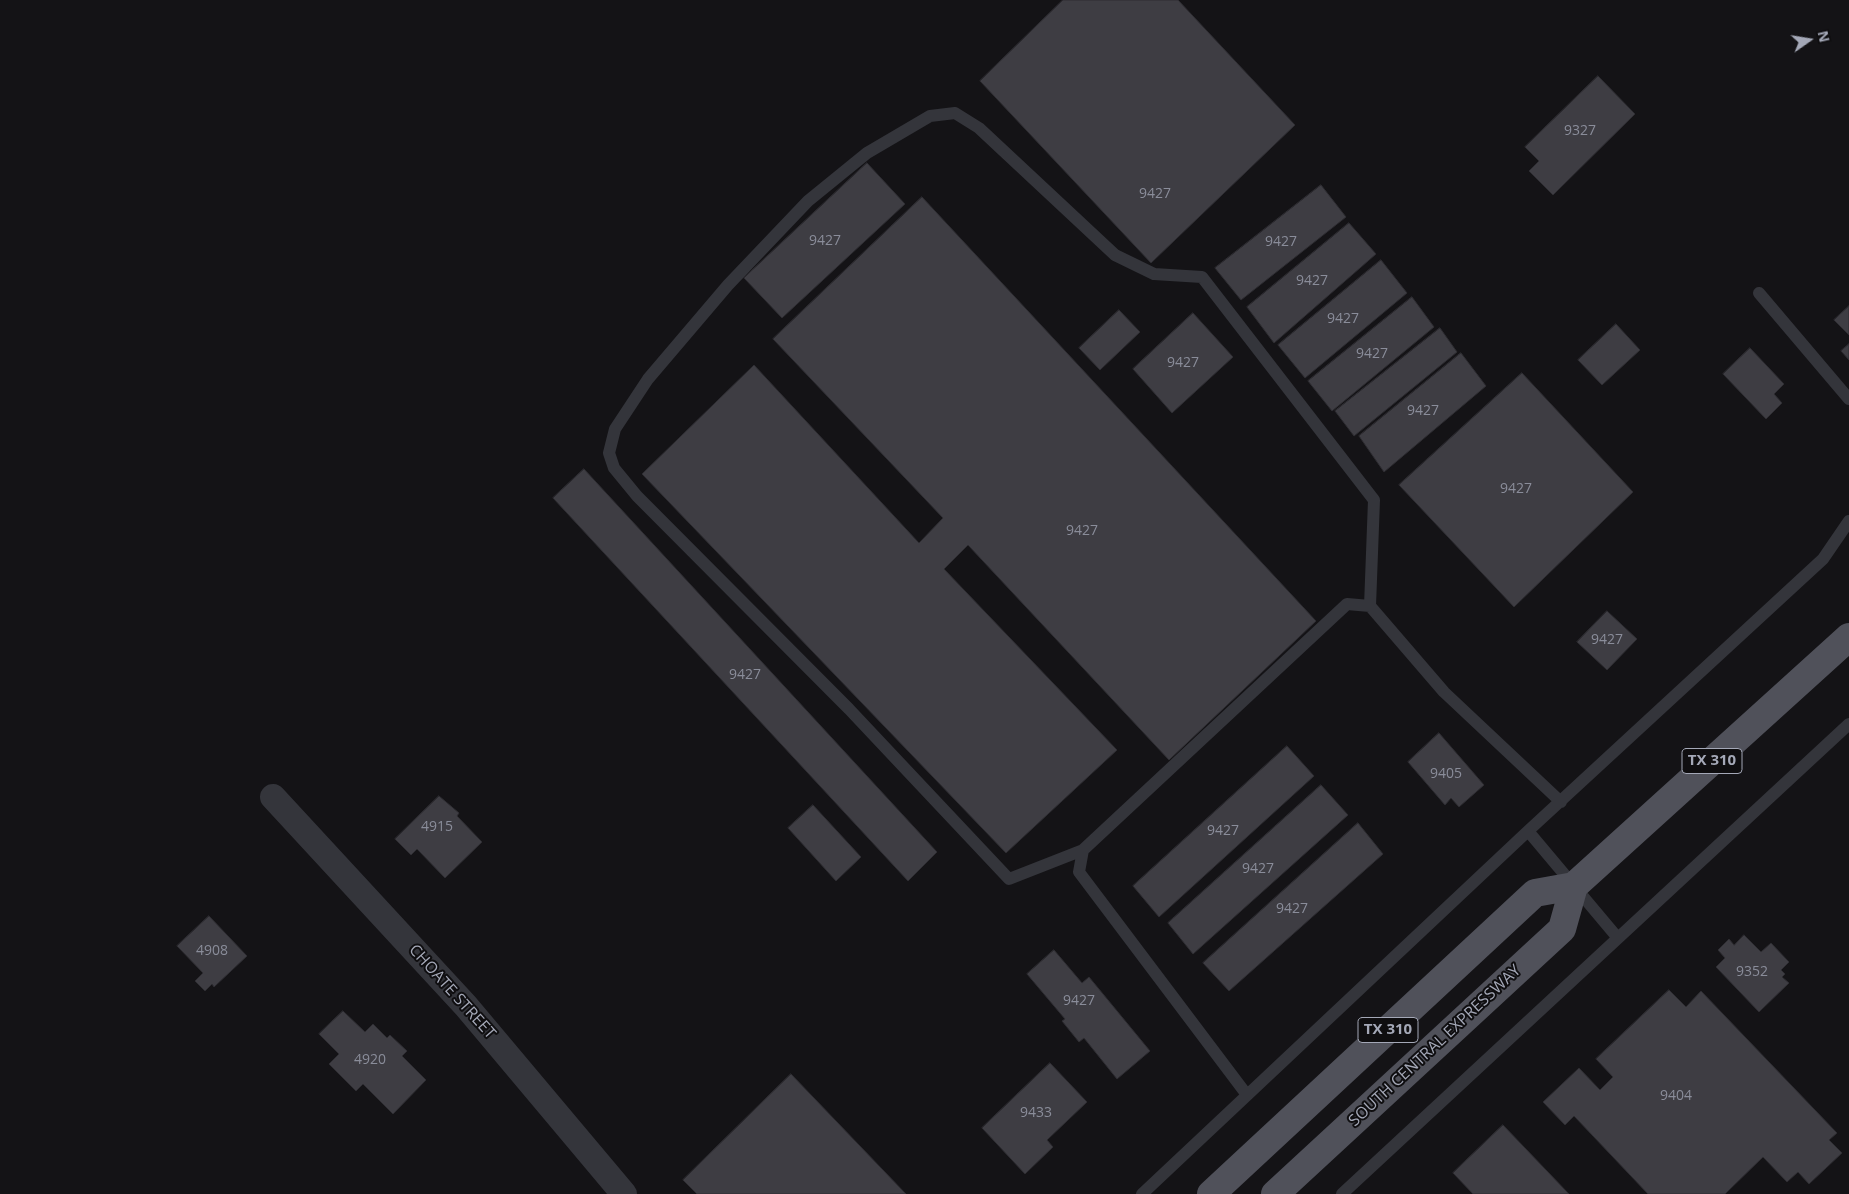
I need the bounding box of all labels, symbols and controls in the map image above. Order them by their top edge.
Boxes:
north arrow [1784,15,1834,65]
text: N [1814,29,1835,44]
house number: 9327 [1564,123,1596,139]
house number: 9427 [1139,186,1171,202]
house number: 9427 [809,233,841,249]
house number: 9427 [1265,234,1297,250]
house number: 9427 [1296,273,1328,289]
house number: 9427 [1327,311,1359,327]
house number: 9427 [1356,346,1388,362]
house number: 9427 [1167,355,1199,371]
house number: 9427 [1407,403,1439,419]
house number: 9427 [1500,481,1532,497]
house number: 9427 [1066,523,1098,539]
house number: 9427 [1591,632,1623,648]
house number: 9427 [729,667,761,683]
road number: TX 310 [1682,748,1742,774]
house number: 9405 [1430,766,1462,782]
house number: 4915 [421,819,453,835]
house number: 9427 [1207,823,1239,839]
house number: 9427 [1242,861,1274,877]
house number: 9427 [1276,901,1308,917]
street label: CHOATE STREET [405,941,499,1043]
house number: 4908 [196,943,228,959]
street label: SOUTH CENTRAL EXPRESSWAY [1345,961,1525,1131]
house number: 9352 [1736,964,1768,980]
house number: 9427 [1063,993,1095,1009]
road number: TX 310 [1358,1018,1418,1042]
house number: 4920 [354,1052,386,1068]
house number: 9404 [1660,1088,1692,1104]
house number: 9433 [1020,1105,1052,1121]

